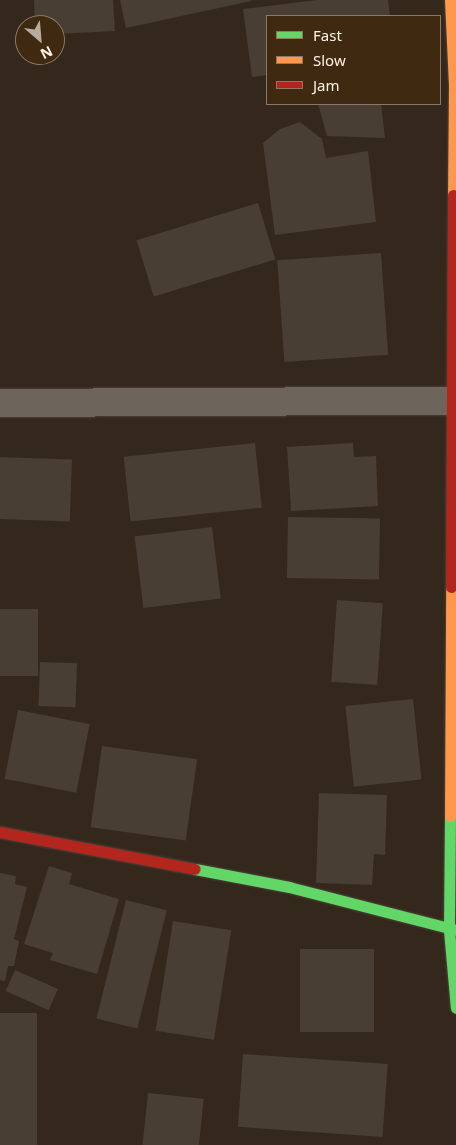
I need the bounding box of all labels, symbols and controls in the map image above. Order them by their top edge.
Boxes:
north arrow [15,15,65,65]
legend [266,15,441,105]
text: Fast [313,25,342,45]
text: N [37,42,56,64]
text: Slow [313,50,346,70]
text: Jam [313,75,340,95]

